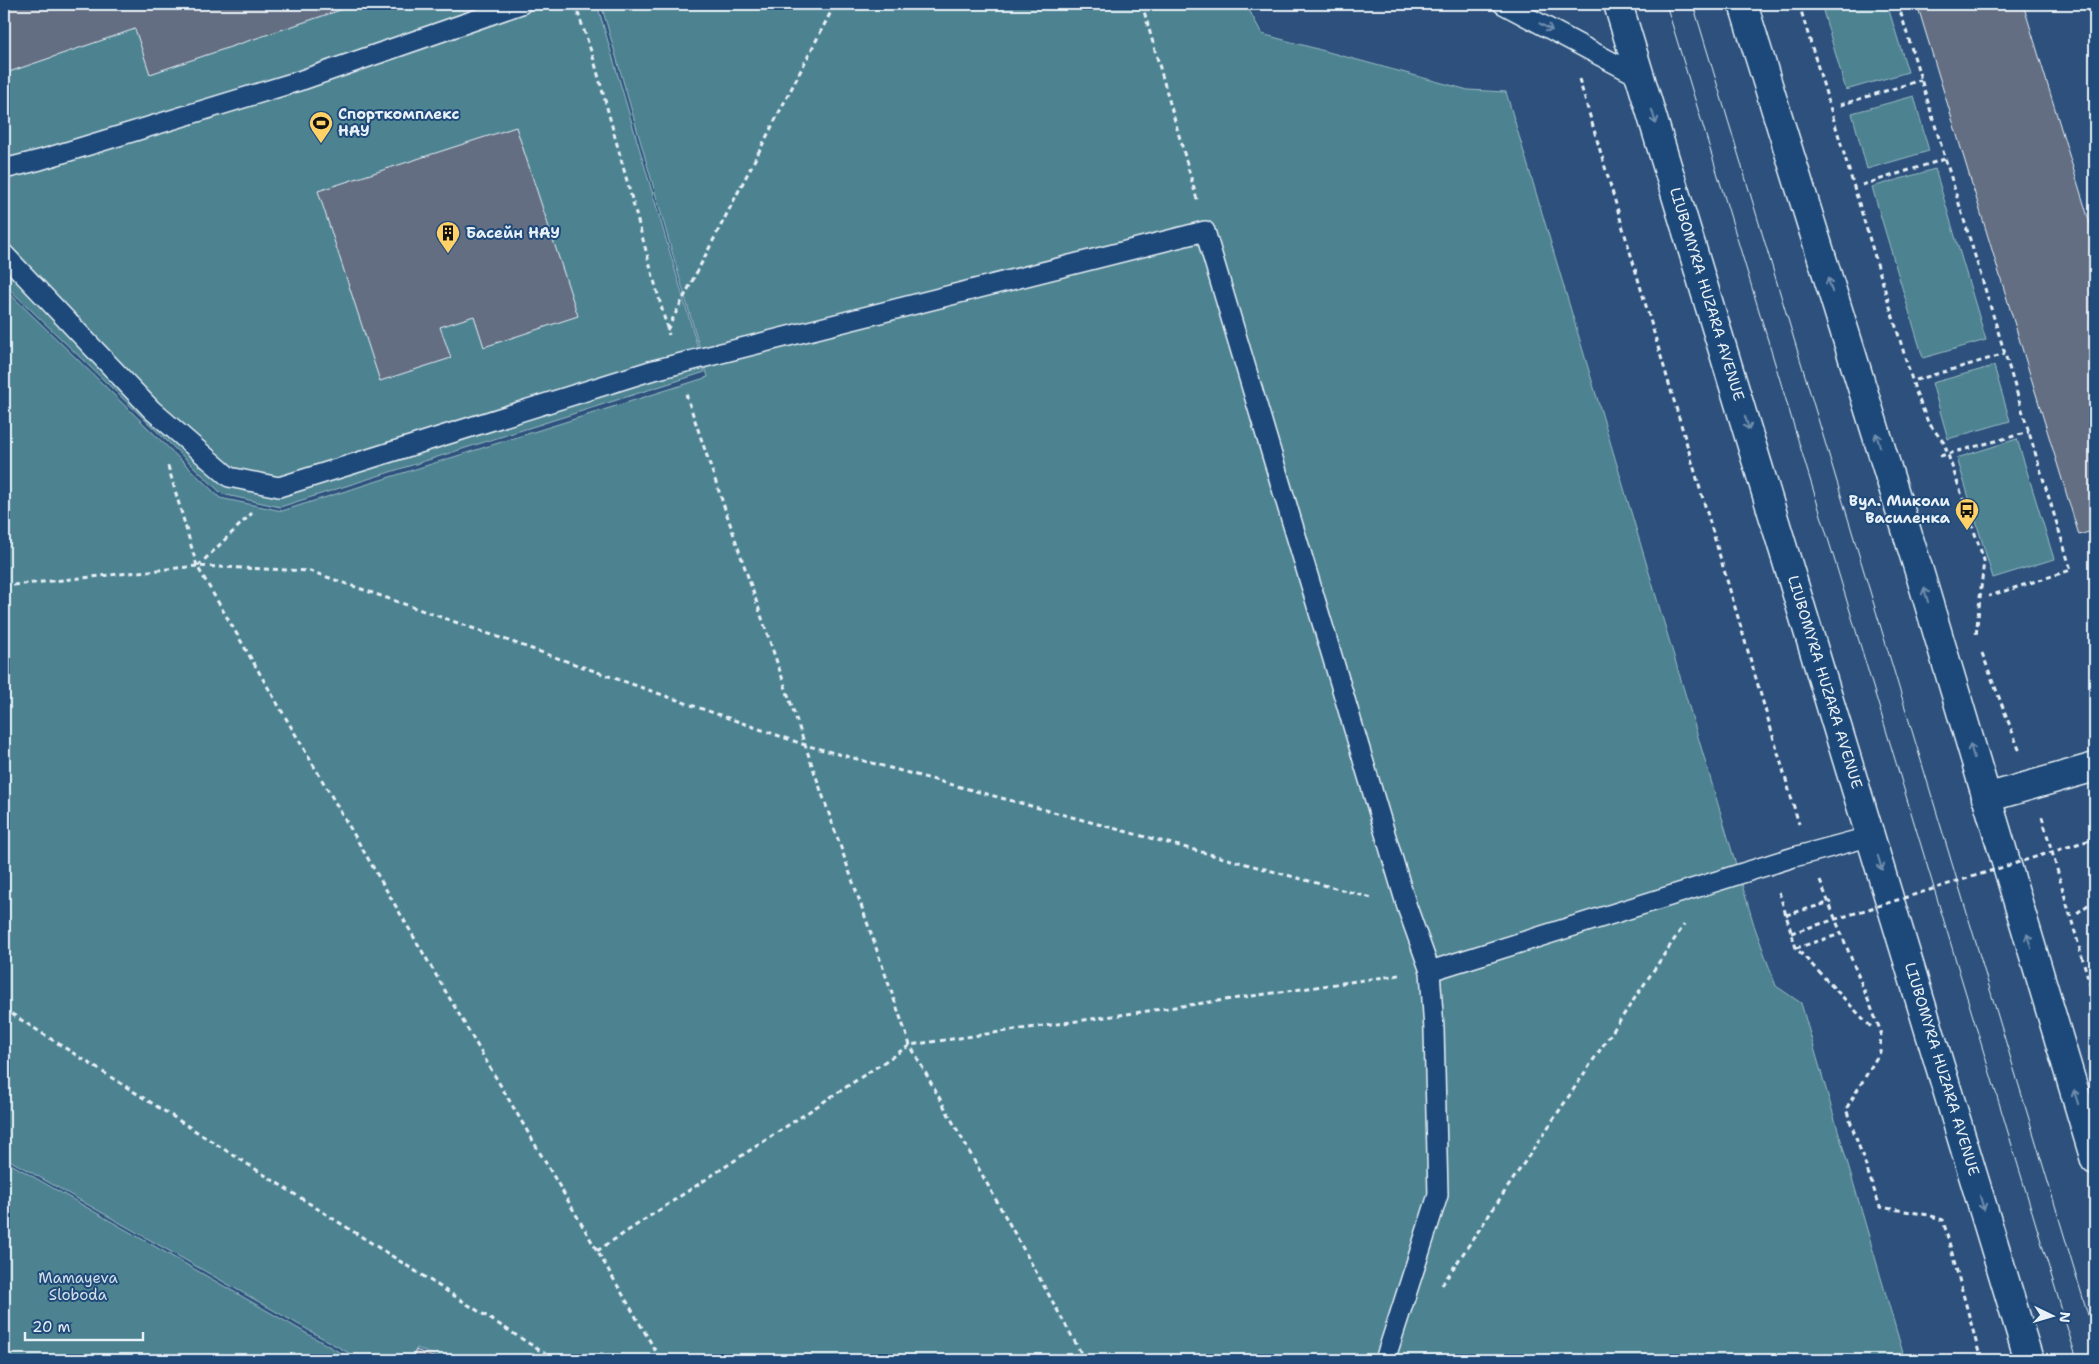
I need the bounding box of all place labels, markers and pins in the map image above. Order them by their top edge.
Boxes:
place label: Спорткомплекс НАУ [338,104,460,141]
sports icon: Спорткомплекс НАУ [308,110,334,144]
building icon: Басейн НАУ [435,220,461,254]
place label: Басейн НАУ [466,223,560,243]
place label: Вул. Миколи Василенка [1849,491,1951,528]
bus stop icon: Вул. Миколи Василенка [1954,497,1980,531]

